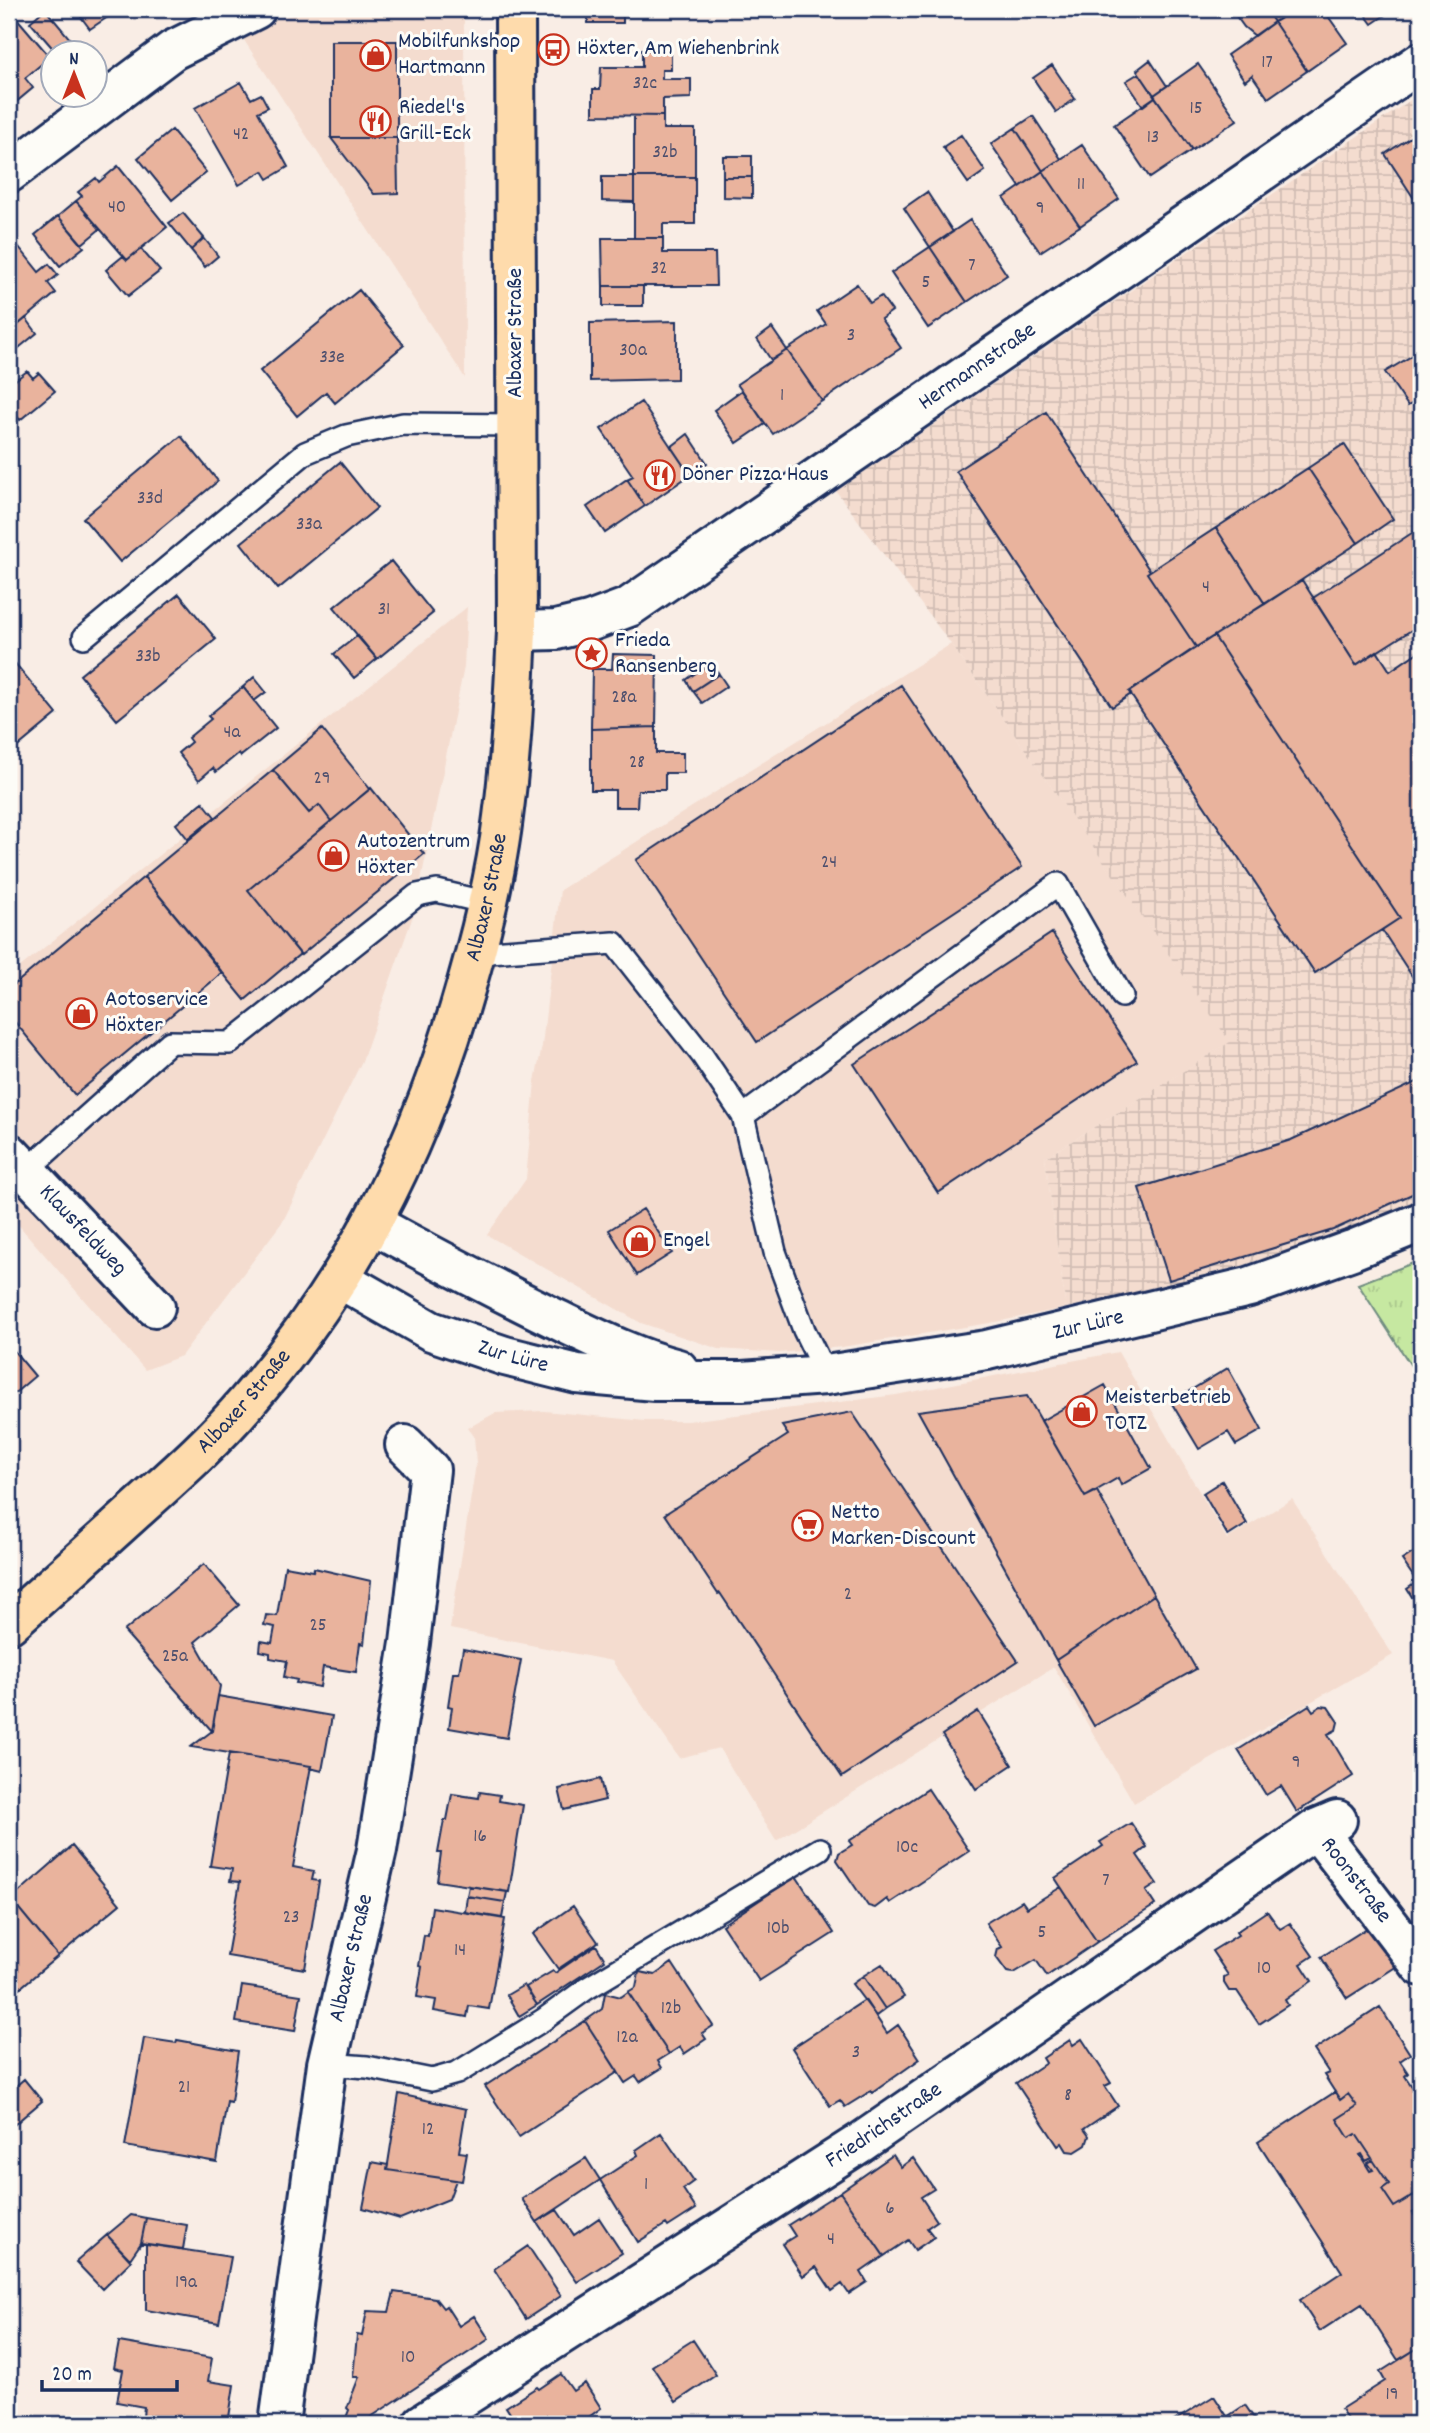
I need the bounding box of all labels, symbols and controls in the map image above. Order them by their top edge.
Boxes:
place label: Mobilfunkshop Hartmann [398,26,520,85]
bus stop icon: Höxter, Am Wiehenbrink [537,32,571,66]
place label: Höxter, Am Wiehenbrink [577,33,780,66]
north arrow [38,38,108,108]
shop icon: Mobilfunkshop Hartmann [358,38,392,72]
text: N [69,47,79,74]
house number: 17 [1261,50,1273,77]
house number: 32c [633,71,657,98]
place label: Riedel's Grill-Eck [399,92,471,151]
house number: 15 [1190,96,1202,123]
restaurant icon: Riedel's Grill-Eck [359,104,393,138]
house number: 42 [233,122,249,149]
house number: 13 [1147,125,1159,152]
house number: 32b [653,140,677,167]
house number: 11 [1077,172,1085,199]
house number: 40 [108,195,126,222]
house number: 9 [1036,196,1044,223]
house number: 7 [968,253,976,280]
house number: 32 [651,256,667,283]
street label: Albaxer Straße [500,268,533,398]
house number: 5 [922,270,930,297]
street label: Hermannstraße [912,315,1043,419]
house number: 3 [847,323,855,350]
house number: 30a [619,338,648,365]
house number: 33e [319,345,345,372]
house number: 1 [780,383,784,410]
restaurant icon: Döner Pizza Haus [642,458,676,492]
place label: Döner Pizza Haus [682,459,829,492]
house number: 33d [137,486,163,513]
house number: 33a [296,512,323,539]
house number: 4 [1202,575,1210,602]
house number: 31 [378,597,390,624]
place label: Frieda Ransenberg [615,625,717,684]
place icon: Frieda Ransenberg [575,637,609,671]
house number: 33b [135,644,161,671]
house number: 28a [612,685,638,712]
house number: 4a [224,720,241,747]
house number: 28 [629,750,645,777]
house number: 29 [313,766,331,793]
place label: Autozentrum Höxter [357,826,470,885]
street label: Albaxer Straße [457,831,517,965]
shop icon: Autozentrum Höxter [317,838,351,872]
house number: 24 [821,850,837,877]
place label: Aotoservice Höxter [105,984,208,1043]
shop icon: Aotoservice Höxter [65,996,99,1030]
street label: Klausfeldweg [31,1177,135,1284]
shop icon: Engel [623,1224,657,1258]
place label: Engel [663,1225,710,1258]
street label: Zur Lüre [1050,1301,1127,1350]
street label: Zur Lüre [473,1331,552,1383]
street label: Albaxer Straße [190,1343,300,1462]
place label: Meisterbetrieb TOTZ [1105,1382,1231,1441]
shop icon: Meisterbetrieb TOTZ [1065,1394,1099,1428]
place label: Netto Marken-Discount [831,1497,976,1556]
supermarket icon: Netto Marken-Discount [791,1509,825,1543]
house number: 2 [844,1582,852,1609]
house number: 25 [309,1613,327,1640]
house number: 25a [162,1644,189,1671]
house number: 9 [1292,1750,1300,1777]
house number: 16 [473,1824,487,1851]
street label: Roonstraße [1312,1830,1399,1931]
house number: 10c [896,1835,918,1862]
house number: 7 [1102,1868,1110,1895]
street label: Albaxer Straße [321,1891,383,2025]
house number: 23 [283,1905,299,1932]
house number: 10b [767,1916,789,1943]
house number: 5 [1038,1920,1046,1947]
house number: 14 [454,1938,466,1965]
house number: 10 [1257,1956,1271,1983]
house number: 12b [661,1996,681,2023]
house number: 12a [616,2025,639,2052]
house number: 3 [852,2040,860,2067]
street label: Friedrichstraße [819,2074,949,2177]
house number: 21 [178,2075,190,2102]
house number: 8 [1064,2083,1072,2110]
house number: 12 [422,2117,434,2144]
house number: 1 [644,2172,648,2199]
house number: 6 [885,2196,895,2223]
house number: 4 [827,2227,835,2254]
house number: 19a [175,2270,198,2297]
house number: 10 [401,2345,415,2372]
scale bar [42,2349,177,2393]
text: 20 m [52,2361,92,2391]
house number: 19 [1386,2382,1398,2409]

